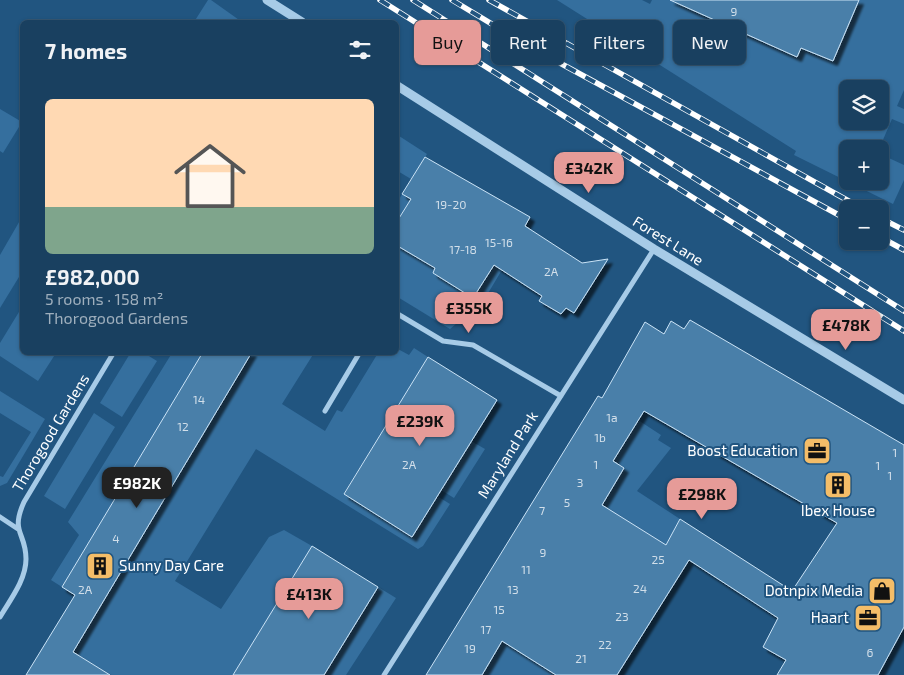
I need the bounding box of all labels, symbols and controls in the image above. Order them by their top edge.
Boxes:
house number: 9 [731,4,738,18]
chip: Buy [414,20,481,65]
chip: Rent [491,20,565,65]
chip: Filters [575,20,663,65]
chip: New [673,20,746,65]
icon: filters [346,36,374,64]
text: 7 homes [45,38,127,63]
map controls [839,80,889,250]
button: layers [839,80,889,130]
icon: home [165,131,255,221]
button: + [839,140,889,190]
pin: £342K [554,152,624,194]
text: £342K [565,158,613,177]
house number: 19-20 [435,197,467,211]
button: − [839,200,889,250]
street label: Forest Lane [630,211,707,269]
house number: 15-16 [485,235,513,249]
house number: 17-18 [449,242,477,256]
text: £982,000 [45,264,140,289]
house number: 2A [544,264,559,278]
text: 5 rooms · 158 m² [45,289,163,308]
pin: £355K [434,292,504,334]
text: £355K [446,298,492,317]
text: Thorogood Gardens [45,308,188,327]
pin: £478K [811,308,881,351]
text: £478K [822,315,870,334]
street label: Thorogood Gardens [8,370,92,495]
house number: 14 [193,392,205,406]
pin: £239K [385,404,455,447]
street label: Maryland Park [473,407,541,501]
house number: 1a [606,410,618,424]
text: £239K [396,411,444,430]
house number: 12 [177,419,189,433]
house number: 1b [594,430,606,444]
office icon: Boost Education [802,436,832,466]
place label: Boost Education [687,441,798,459]
house number: 1 [893,445,897,459]
house number: 2A [402,457,417,471]
house number: 1 [594,457,598,471]
house number: 1 [876,458,880,472]
pin: £982K [102,466,172,509]
house number: 1 [888,468,892,482]
building icon: Ibex House [823,470,853,500]
text: £982K [113,473,161,492]
house number: 3 [577,475,583,489]
pin: £298K [667,478,737,520]
text: £298K [678,484,726,503]
house number: 5 [564,495,570,509]
place label: Ibex House [801,501,875,519]
house number: 7 [539,503,545,517]
house number: 4 [112,531,120,545]
house number: 9 [540,545,547,559]
building icon: Sunny Day Care [85,551,115,581]
house number: 25 [651,552,665,566]
place label: Sunny Day Care [119,556,224,574]
house number: 11 [521,562,531,576]
shop icon: Dotnpix Media [867,576,897,606]
pin: £413K [274,578,344,620]
house number: 24 [633,581,647,595]
place label: Dotnpix Media [765,581,863,599]
house number: 2A [78,582,93,596]
house number: 13 [507,582,519,596]
text: £413K [286,584,332,603]
house number: 15 [493,602,505,616]
office icon: Haart [853,603,883,633]
place label: Haart [811,608,849,626]
house number: 23 [615,609,629,623]
house number: 17 [481,622,491,636]
house number: 22 [598,637,612,651]
house number: 19 [464,641,476,655]
house number: 6 [867,645,874,659]
house number: 21 [575,651,587,665]

